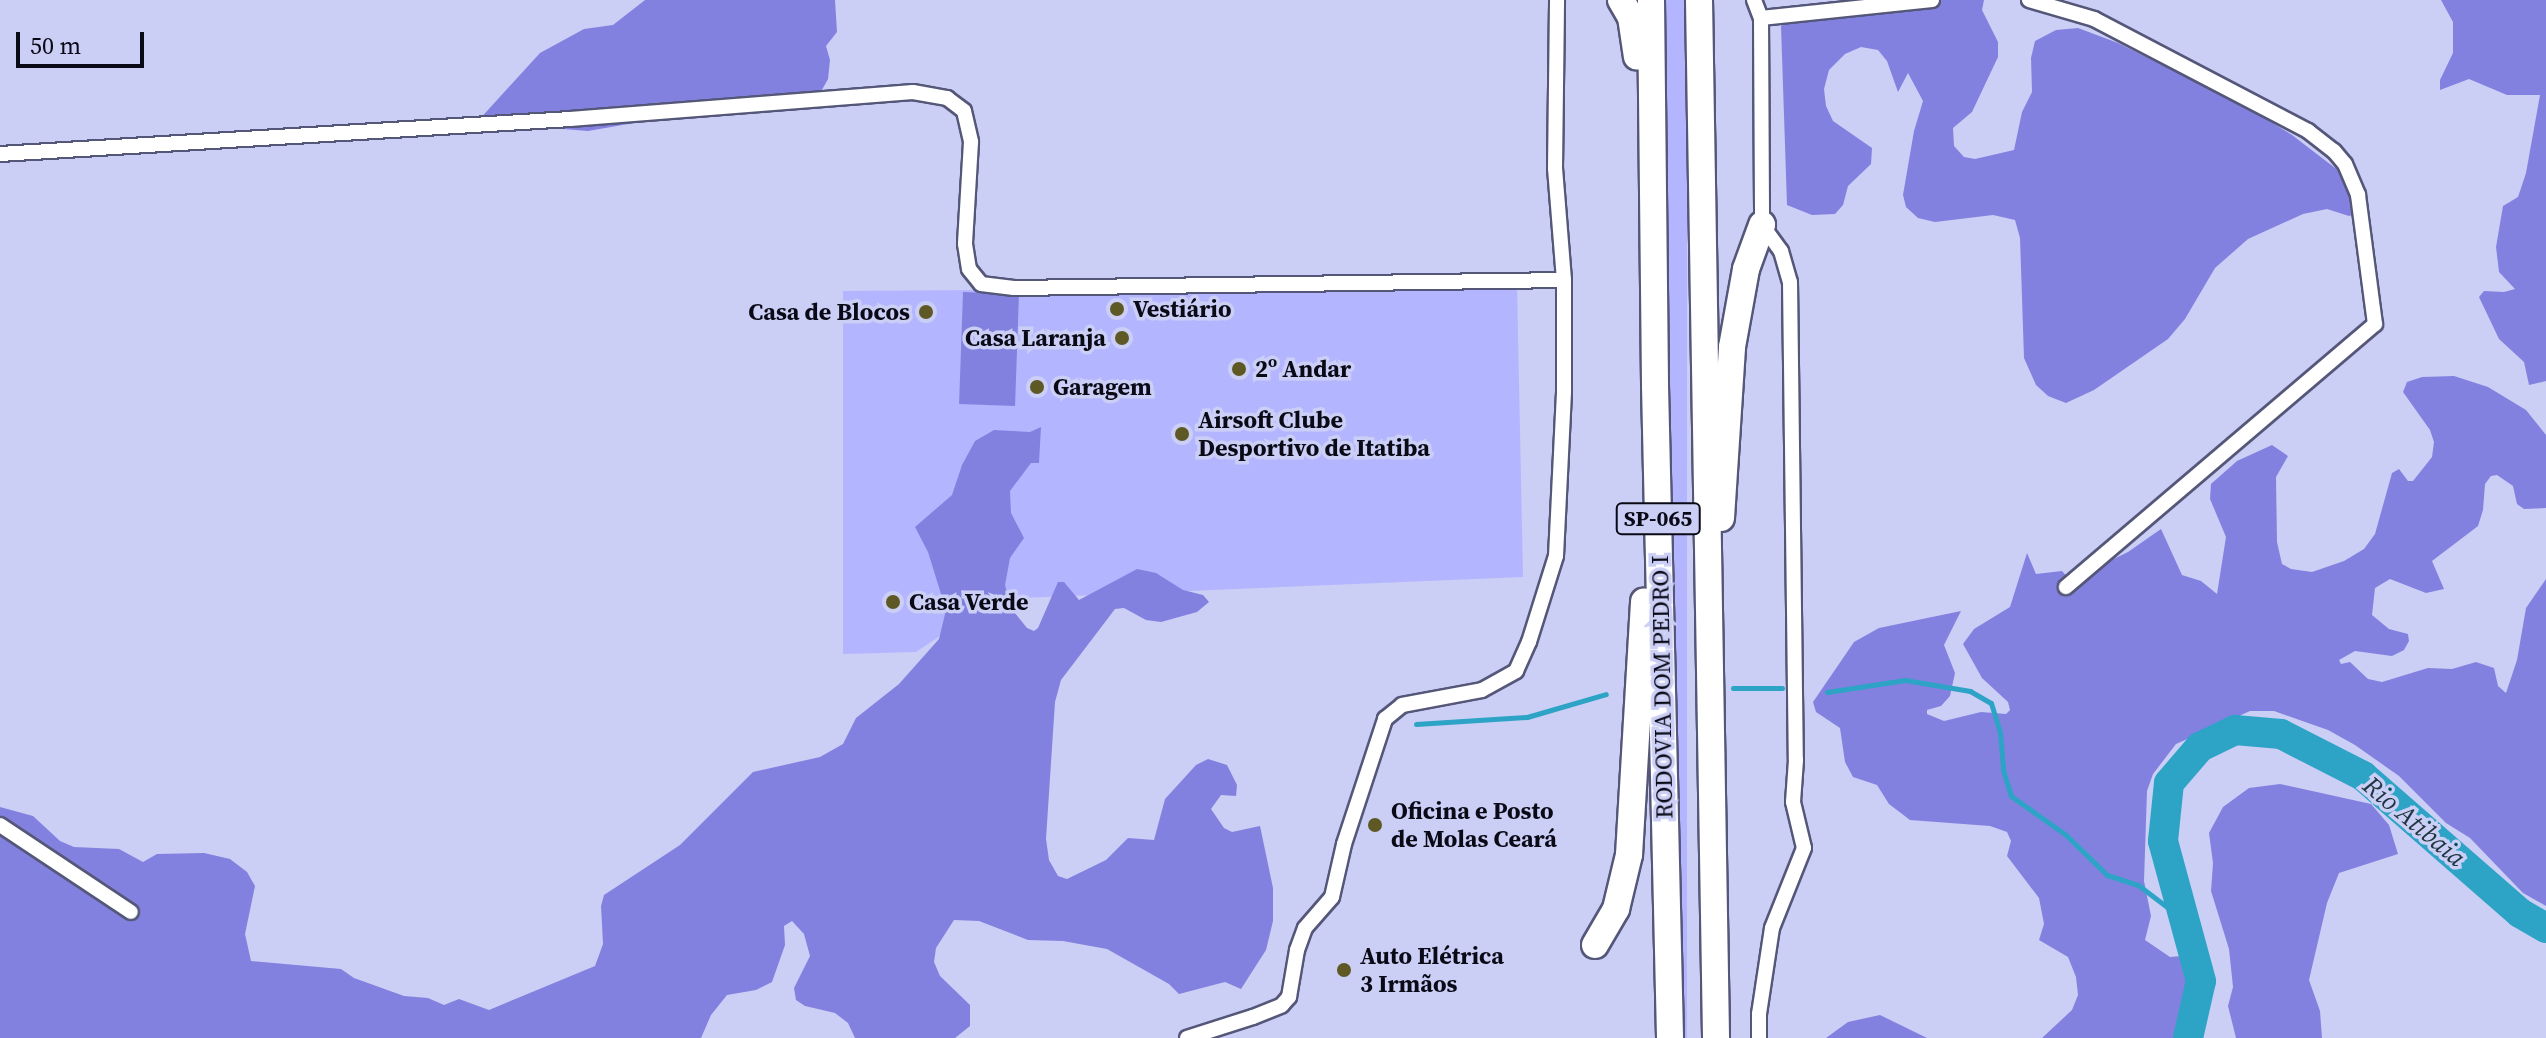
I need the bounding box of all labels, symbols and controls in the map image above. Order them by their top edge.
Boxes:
scale bar [20,16,148,66]
text: 50 m [30,29,81,62]
place label: Vestiário [1133,295,1231,323]
place label: Casa de Blocos [748,298,910,326]
marker: Vestiário [1108,300,1126,318]
marker: Casa de Blocos [917,303,935,321]
place label: Casa Laranja [965,324,1106,352]
marker: Casa Laranja [1113,329,1131,347]
place label: 2º Andar [1255,355,1351,383]
marker: 2º Andar [1230,360,1248,378]
place label: Garagem [1053,373,1152,401]
marker: Garagem [1028,378,1046,396]
place label: Airsoft Clube Desportivo de Itatiba [1198,406,1430,462]
marker: Airsoft Clube Desportivo de Itatiba [1173,425,1191,443]
road number: SP-065 [1614,501,1702,537]
street label: RODOVIA DOM PEDRO I [1645,555,1679,819]
place label: Casa Verde [909,588,1029,616]
marker: Casa Verde [884,593,902,611]
water label: Rio Atibaia [2356,770,2472,874]
place label: Oficina e Posto de Molas Ceará [1391,797,1557,853]
marker: Oficina e Posto de Molas Ceará [1366,816,1384,834]
place label: Auto Elétrica 3 Irmãos [1360,942,1504,998]
marker: Auto Elétrica 3 Irmãos [1335,961,1353,979]

